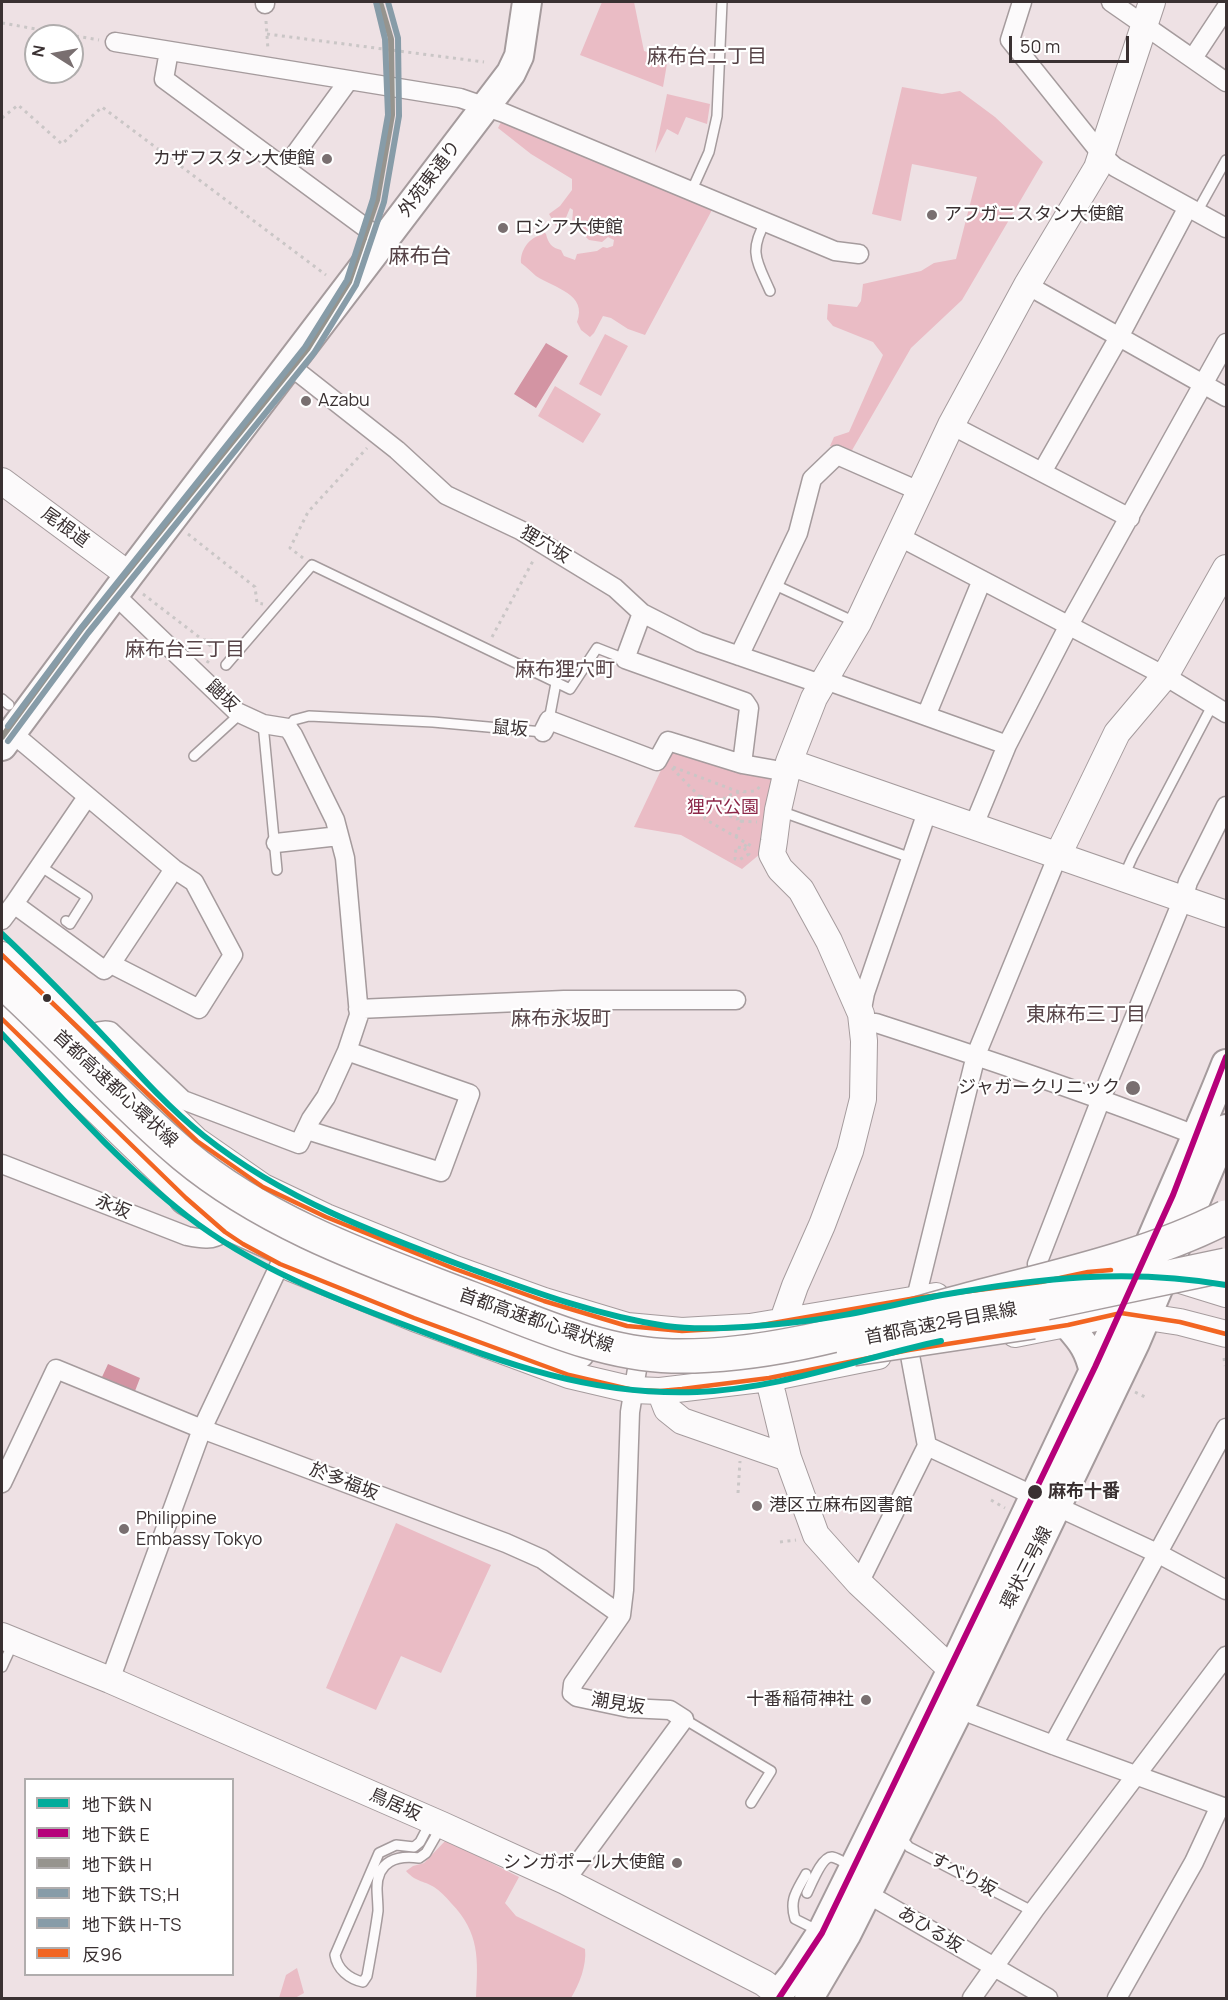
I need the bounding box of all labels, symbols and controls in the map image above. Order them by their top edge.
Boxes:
north arrow [24,24,84,84]
scale bar [1012,24,1132,62]
text: 50 m [1020,34,1060,58]
text: N [26,43,50,59]
district label: 麻布台二丁目 [647,45,767,69]
street label: 外苑東通り [394,137,466,221]
place label: カザフスタン大使館 [153,148,315,170]
marker: カザフスタン大使館 [320,152,334,166]
place label: アフガニスタン大使館 [944,204,1124,226]
marker: アフガニスタン大使館 [925,208,939,222]
place label: ロシア大使館 [515,217,623,239]
marker: ロシア大使館 [496,221,510,235]
district label: 麻布台 [389,244,451,270]
place label: Azabu [318,390,370,412]
marker: Azabu [299,394,313,408]
street label: 尾根道 [37,503,93,553]
street label: 狸穴坂 [516,522,574,568]
district label: 麻布台三丁目 [125,638,245,662]
district label: 麻布狸穴町 [515,658,615,682]
street label: 鼬坂 [202,676,242,716]
street label: 鼠坂 [491,717,529,741]
park label: 狸穴公園 [687,797,759,819]
unlabelled marker [41,992,53,1004]
district label: 東麻布三丁目 [1026,1003,1146,1027]
district label: 麻布永坂町 [511,1007,611,1031]
street label: 首都高速都心環状線 [48,1026,182,1152]
place label: ジャガークリニック [958,1077,1120,1099]
marker: ジャガークリニック [1124,1079,1142,1097]
street label: 永坂 [92,1190,134,1224]
street label: 首都高速都心環状線 [456,1284,616,1358]
street label: 首都高速2号目黒線 [863,1299,1019,1349]
street label: 於多福坂 [307,1459,381,1505]
place label: 麻布十番 [1048,1481,1120,1503]
marker: 麻布十番 [1026,1483,1044,1501]
place label: 港区立麻布図書館 [769,1495,913,1517]
marker: 港区立麻布図書館 [750,1499,764,1513]
place label: Philippine Embassy Tokyo [136,1508,262,1550]
marker: Philippine Embassy Tokyo [117,1522,131,1536]
street label: 環状三号線 [997,1523,1057,1613]
street label: 潮見坂 [590,1689,646,1719]
place label: 十番稲荷神社 [746,1689,854,1711]
marker: 十番稲荷神社 [859,1693,873,1707]
legend [24,1778,234,1976]
street label: 鳥居坂 [366,1784,424,1826]
text: 地下鉄 N [82,1792,152,1816]
text: 地下鉄 E [82,1822,150,1846]
street label: すべり坂 [926,1849,1000,1901]
text: 地下鉄 H [82,1852,152,1876]
place label: シンガポール大使館 [503,1852,665,1874]
marker: シンガポール大使館 [670,1856,684,1870]
text: 地下鉄 TS;H [82,1882,179,1906]
street label: あひる坂 [894,1902,966,1958]
text: 地下鉄 H-TS [82,1912,181,1936]
text: 反96 [82,1942,122,1966]

